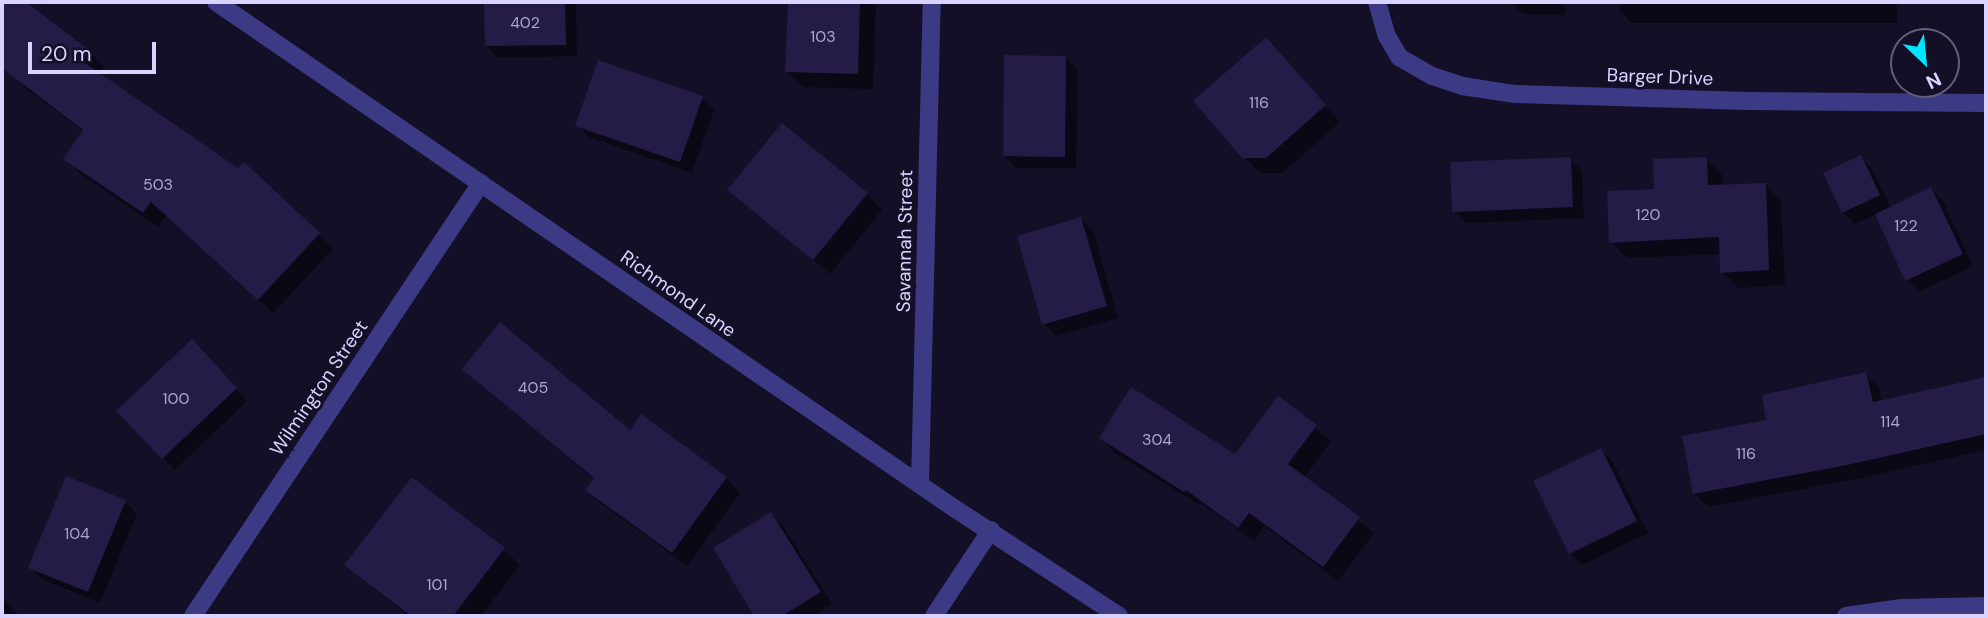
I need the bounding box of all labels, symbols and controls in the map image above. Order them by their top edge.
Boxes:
house number: 402 [510,13,540,33]
house number: 103 [810,27,836,47]
scale bar [32,28,159,72]
north arrow [1890,28,1960,98]
text: 20 m [41,40,92,68]
street label: Barger Drive [1606,64,1714,90]
text: N [1922,66,1945,95]
house number: 116 [1249,93,1269,113]
street label: Savannah Street [892,169,918,313]
house number: 503 [143,175,173,195]
house number: 120 [1636,205,1660,225]
house number: 122 [1894,216,1918,236]
street label: Richmond Lane [616,246,740,342]
street label: Wilmington Street [265,316,373,460]
house number: 405 [518,378,548,398]
house number: 100 [163,389,189,409]
house number: 114 [1880,412,1900,432]
house number: 304 [1142,430,1172,450]
house number: 116 [1736,444,1756,464]
house number: 104 [64,524,90,544]
house number: 101 [427,575,447,595]

